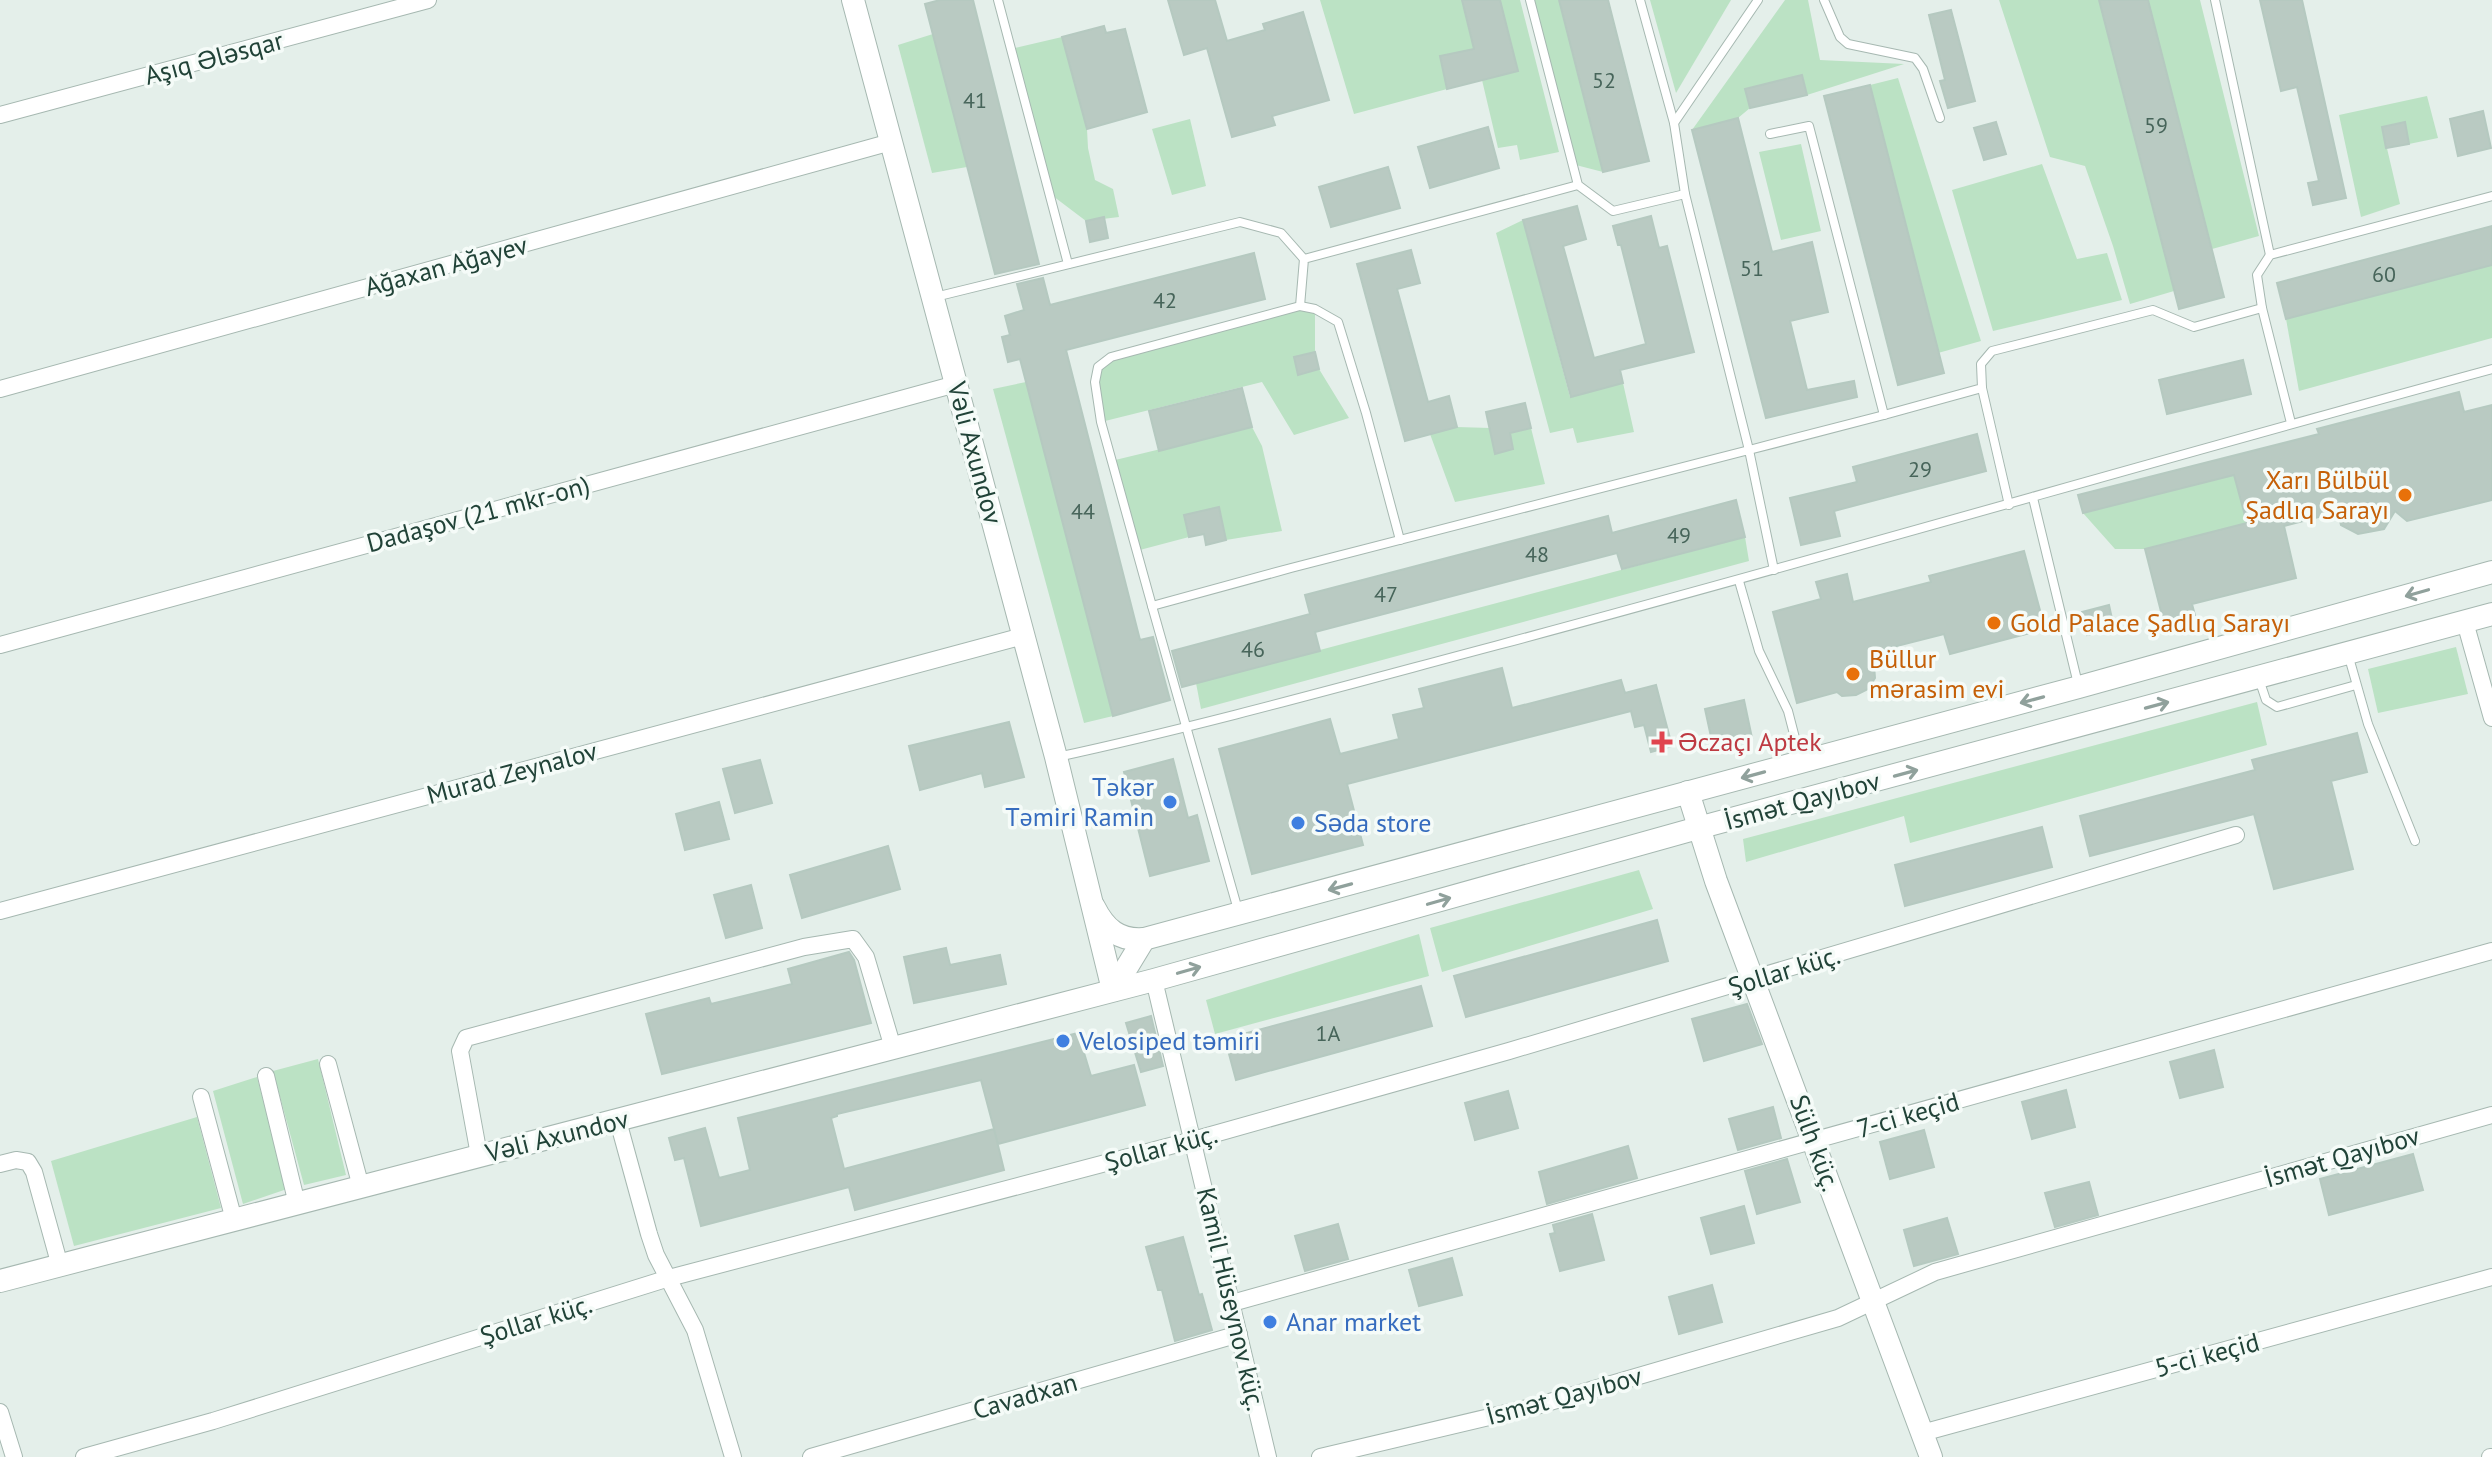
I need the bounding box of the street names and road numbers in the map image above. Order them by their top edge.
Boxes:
street label: Aşıq Ələsqar [141,23,287,92]
street label: Ağaxan Ağayev [361,228,531,303]
street label: Vəli Axundov [940,377,1010,528]
street label: Dadaşov (21 mkr-on) [363,468,593,559]
street label: Murad Zeynalov [423,734,601,811]
street label: İsmət Qayıbov [1720,764,1884,837]
street label: Şollar küç. [1724,938,1844,1003]
street label: 7-ci keçid [1853,1084,1963,1145]
street label: Sülh küç. [1783,1090,1848,1196]
street label: Vəli Axundov [481,1102,632,1169]
street label: Şollar küç. [1101,1117,1221,1178]
street label: İsmət Qayıbov [2261,1119,2424,1194]
street label: Kamil Hüseynov küç. [1190,1184,1273,1414]
street label: Şollar küç. [476,1287,596,1352]
street label: 5-ci keçid [2151,1325,2263,1384]
street label: İsmət Qayıbov [1482,1359,1646,1432]
street label: Cavadxan [969,1365,1081,1426]

